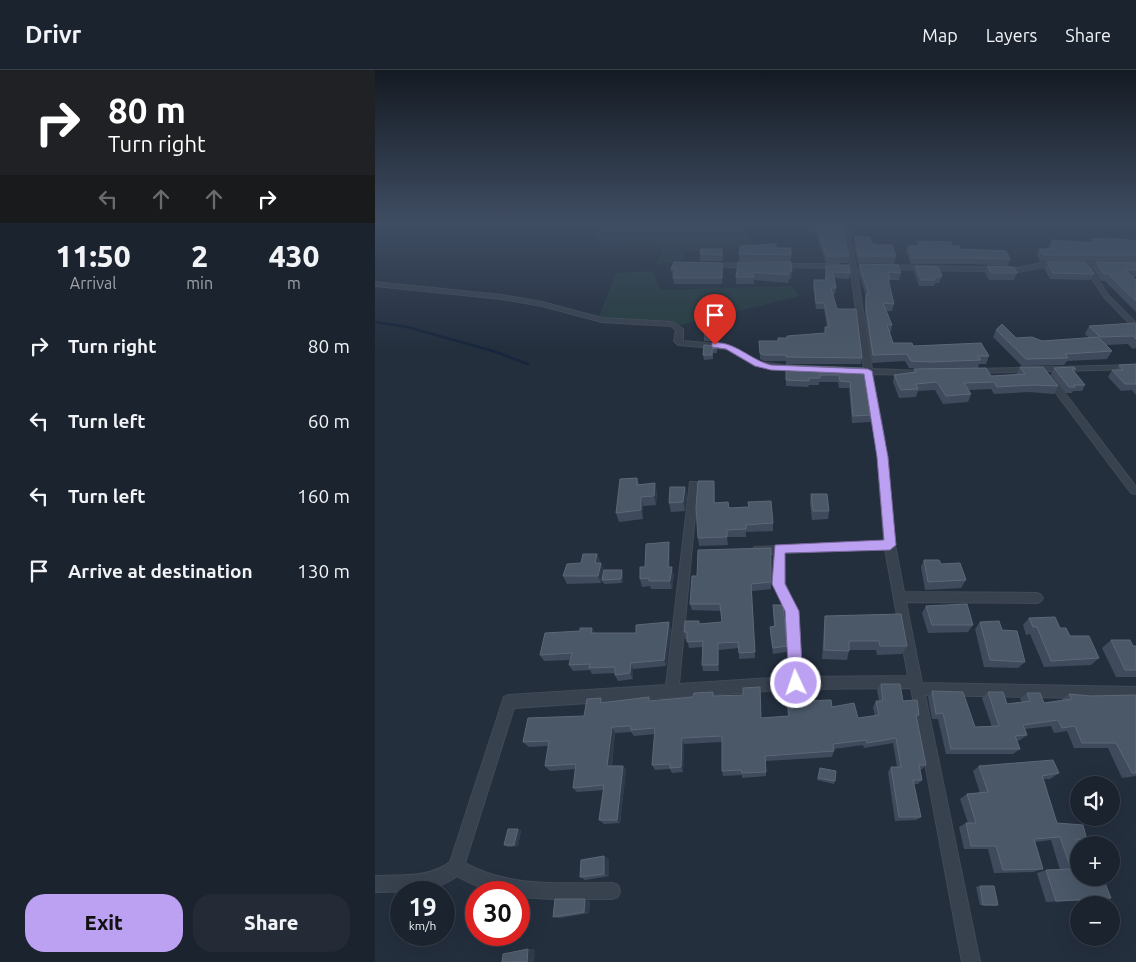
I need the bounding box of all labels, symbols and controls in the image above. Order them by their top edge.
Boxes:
text: Drivr [25,21,81,48]
text: Map [922,25,958,45]
text: Layers [986,25,1037,45]
text: Share [1065,25,1111,45]
icon: right [25,90,90,155]
text: 80 m [108,90,186,130]
text: Turn right [108,131,206,156]
icon: left [94,185,122,213]
icon: ahead [147,185,175,213]
icon: ahead [200,185,228,213]
icon: right [253,185,281,213]
text: 11:50 [56,239,131,273]
text: 2 [191,239,208,273]
text: 430 [269,239,319,273]
text: Arrival [70,274,116,292]
text: min [186,274,213,292]
text: m [287,274,301,292]
pin [694,294,736,345]
icon: arrive [701,301,729,329]
icon: right [25,332,53,360]
text: Turn right [68,335,156,357]
text: 80 m [308,335,350,357]
icon: left [25,407,53,435]
text: Turn left [68,410,146,432]
text: 60 m [308,410,350,432]
icon: left [25,482,53,510]
text: Turn left [68,485,146,507]
text: 160 m [297,485,350,507]
icon: arrive [25,557,53,585]
text: Arrive at destination [68,560,253,582]
text: 130 m [297,560,350,582]
position arrow [769,656,821,708]
map controls [1070,776,1120,946]
button: sound [1070,776,1120,826]
button: + [1070,836,1120,886]
speed limit sign: 30 [465,881,530,946]
text: 19 [408,893,437,921]
button: Exit [25,894,183,952]
button: Share [193,894,350,952]
button: − [1070,896,1120,946]
text: km/h [409,919,436,932]

